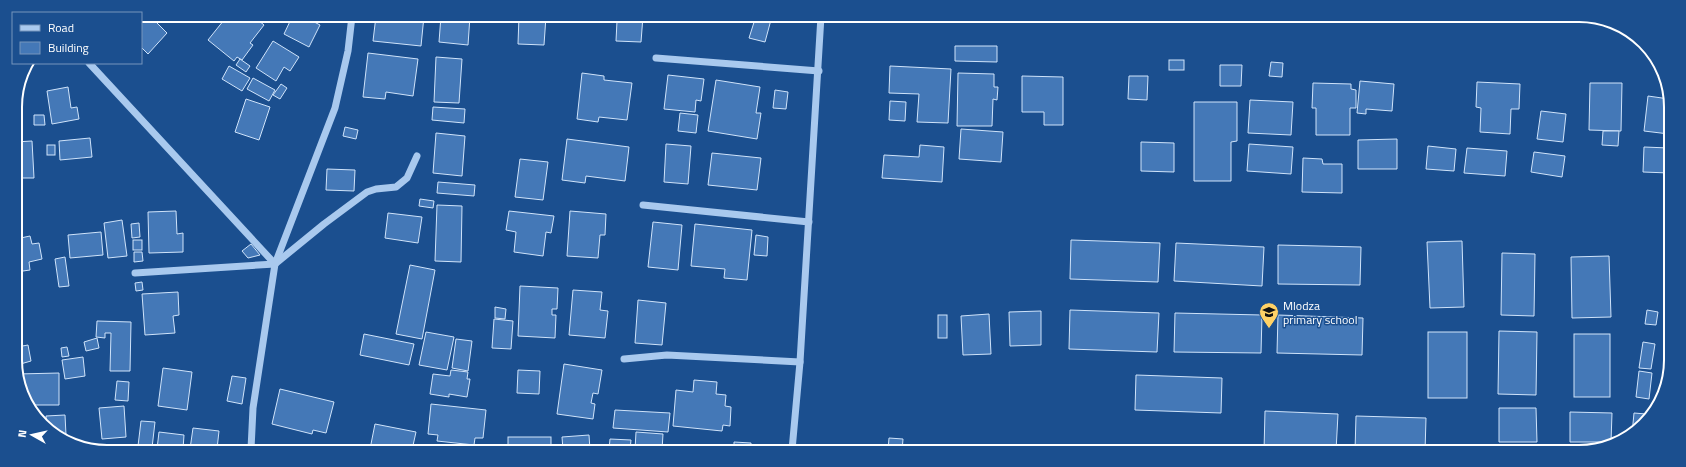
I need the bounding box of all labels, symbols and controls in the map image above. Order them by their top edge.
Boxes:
legend [12,12,142,64]
text: Road [48,18,74,37]
text: Building [48,38,89,57]
place label: Mlodza primary school [1283,296,1357,329]
school or university icon: Mlodza primary school [1258,301,1280,329]
north arrow [12,415,52,455]
text: N [14,429,31,438]

